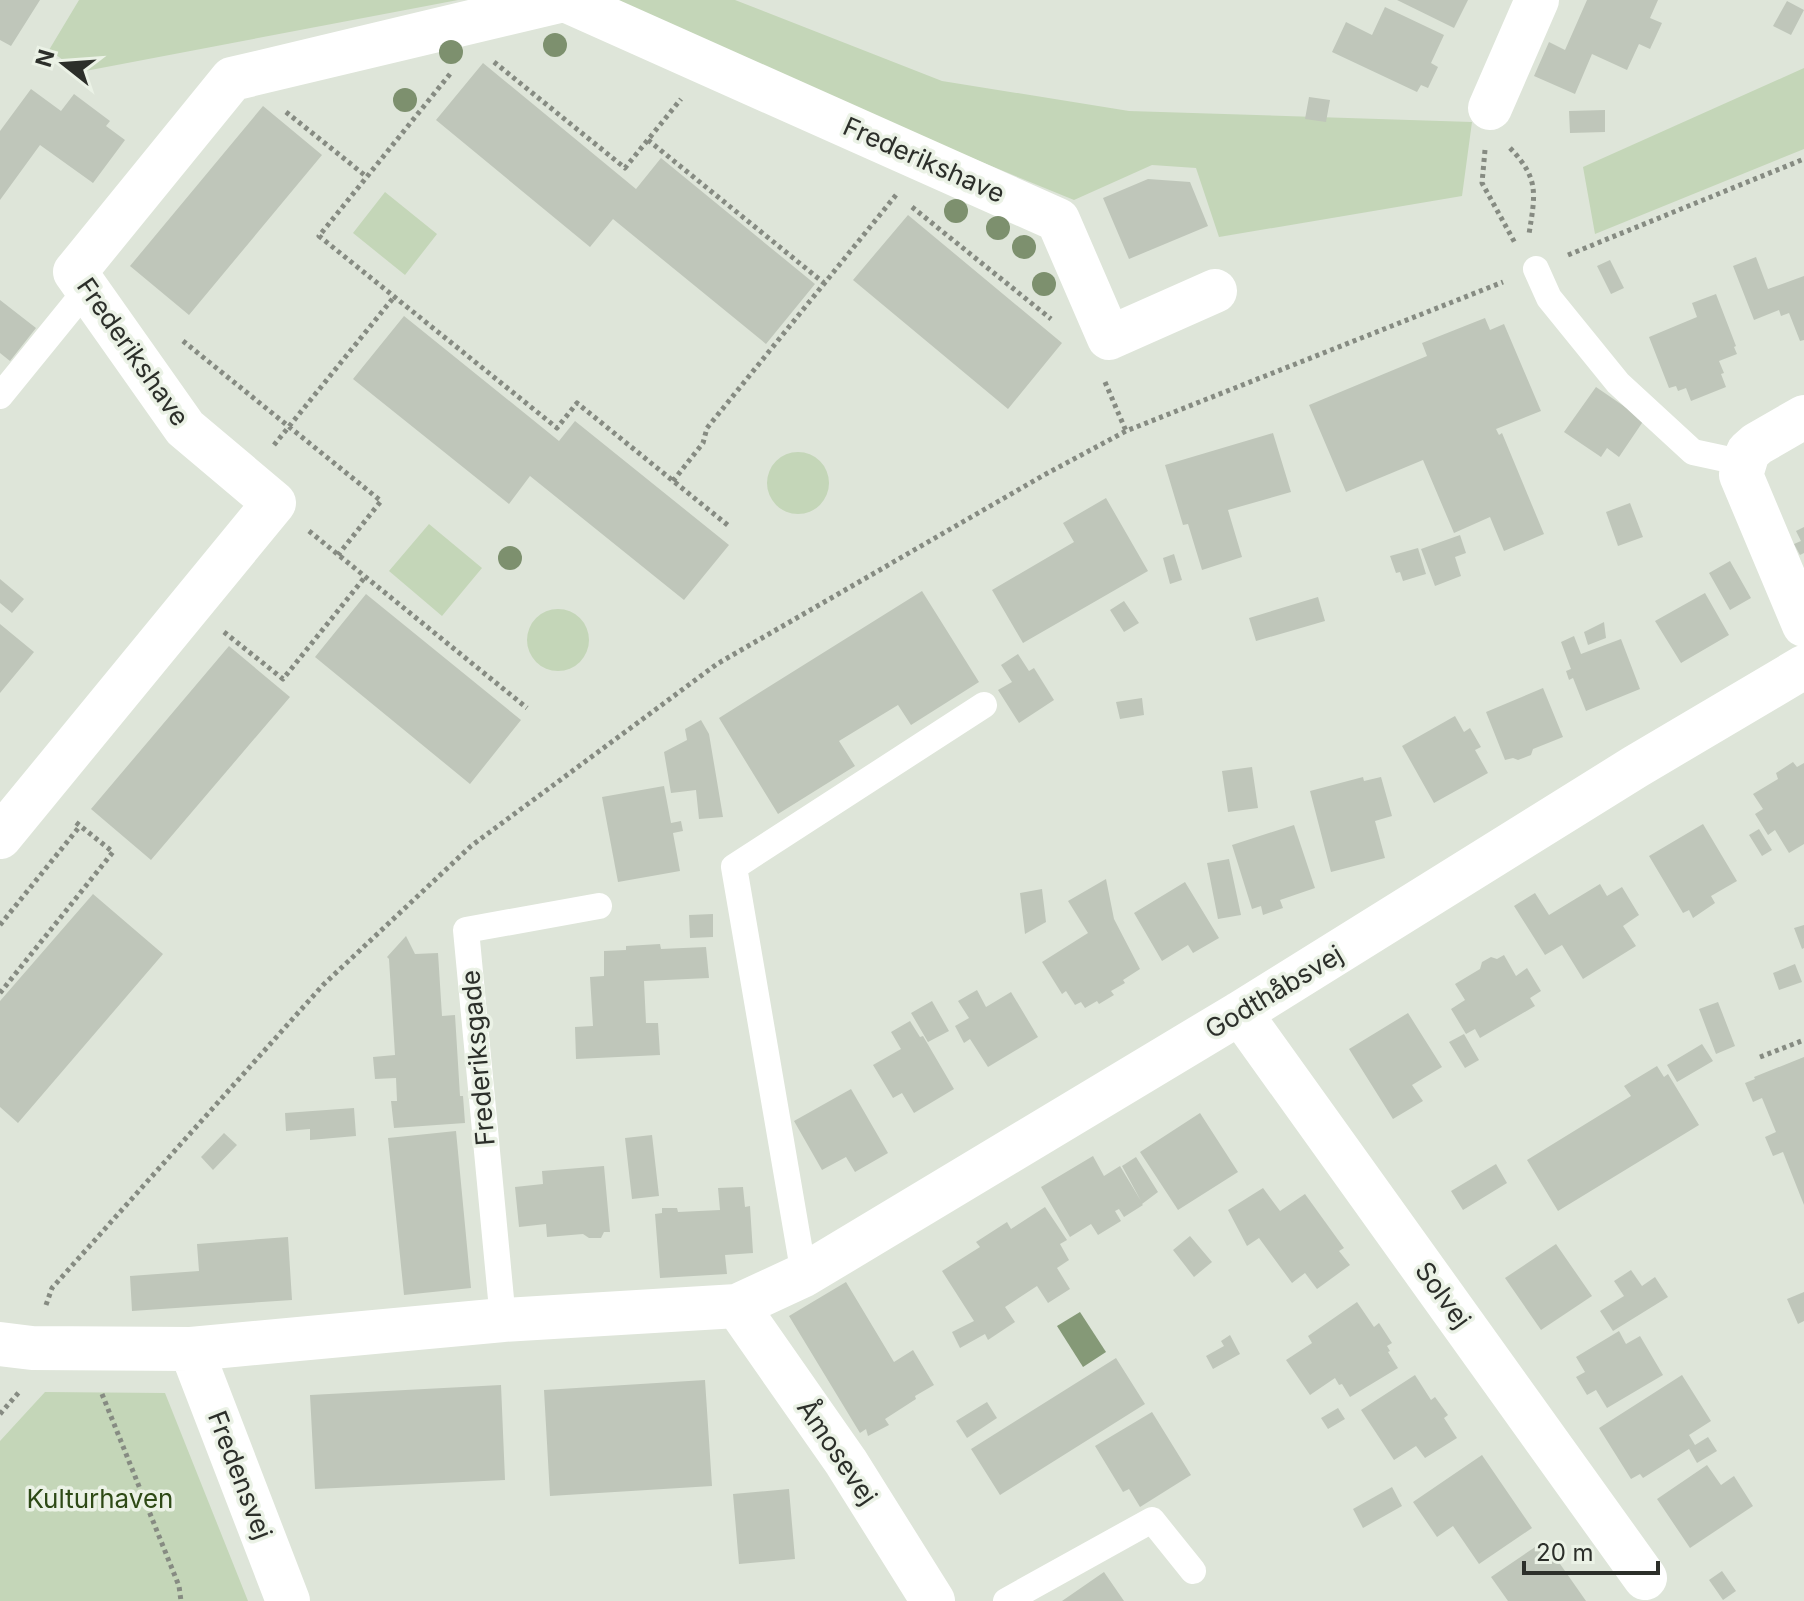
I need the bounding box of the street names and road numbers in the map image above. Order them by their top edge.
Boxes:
street label: Frederikshave [839,110,1010,209]
street label: Frederikshave [71,272,196,432]
street label: Godthåbsvej [1199,938,1348,1045]
street label: Frederiksgade [454,969,501,1147]
street label: Solvej [1409,1256,1478,1334]
street label: Åmosevej [791,1393,885,1510]
street label: Fredensvej [202,1406,279,1543]

